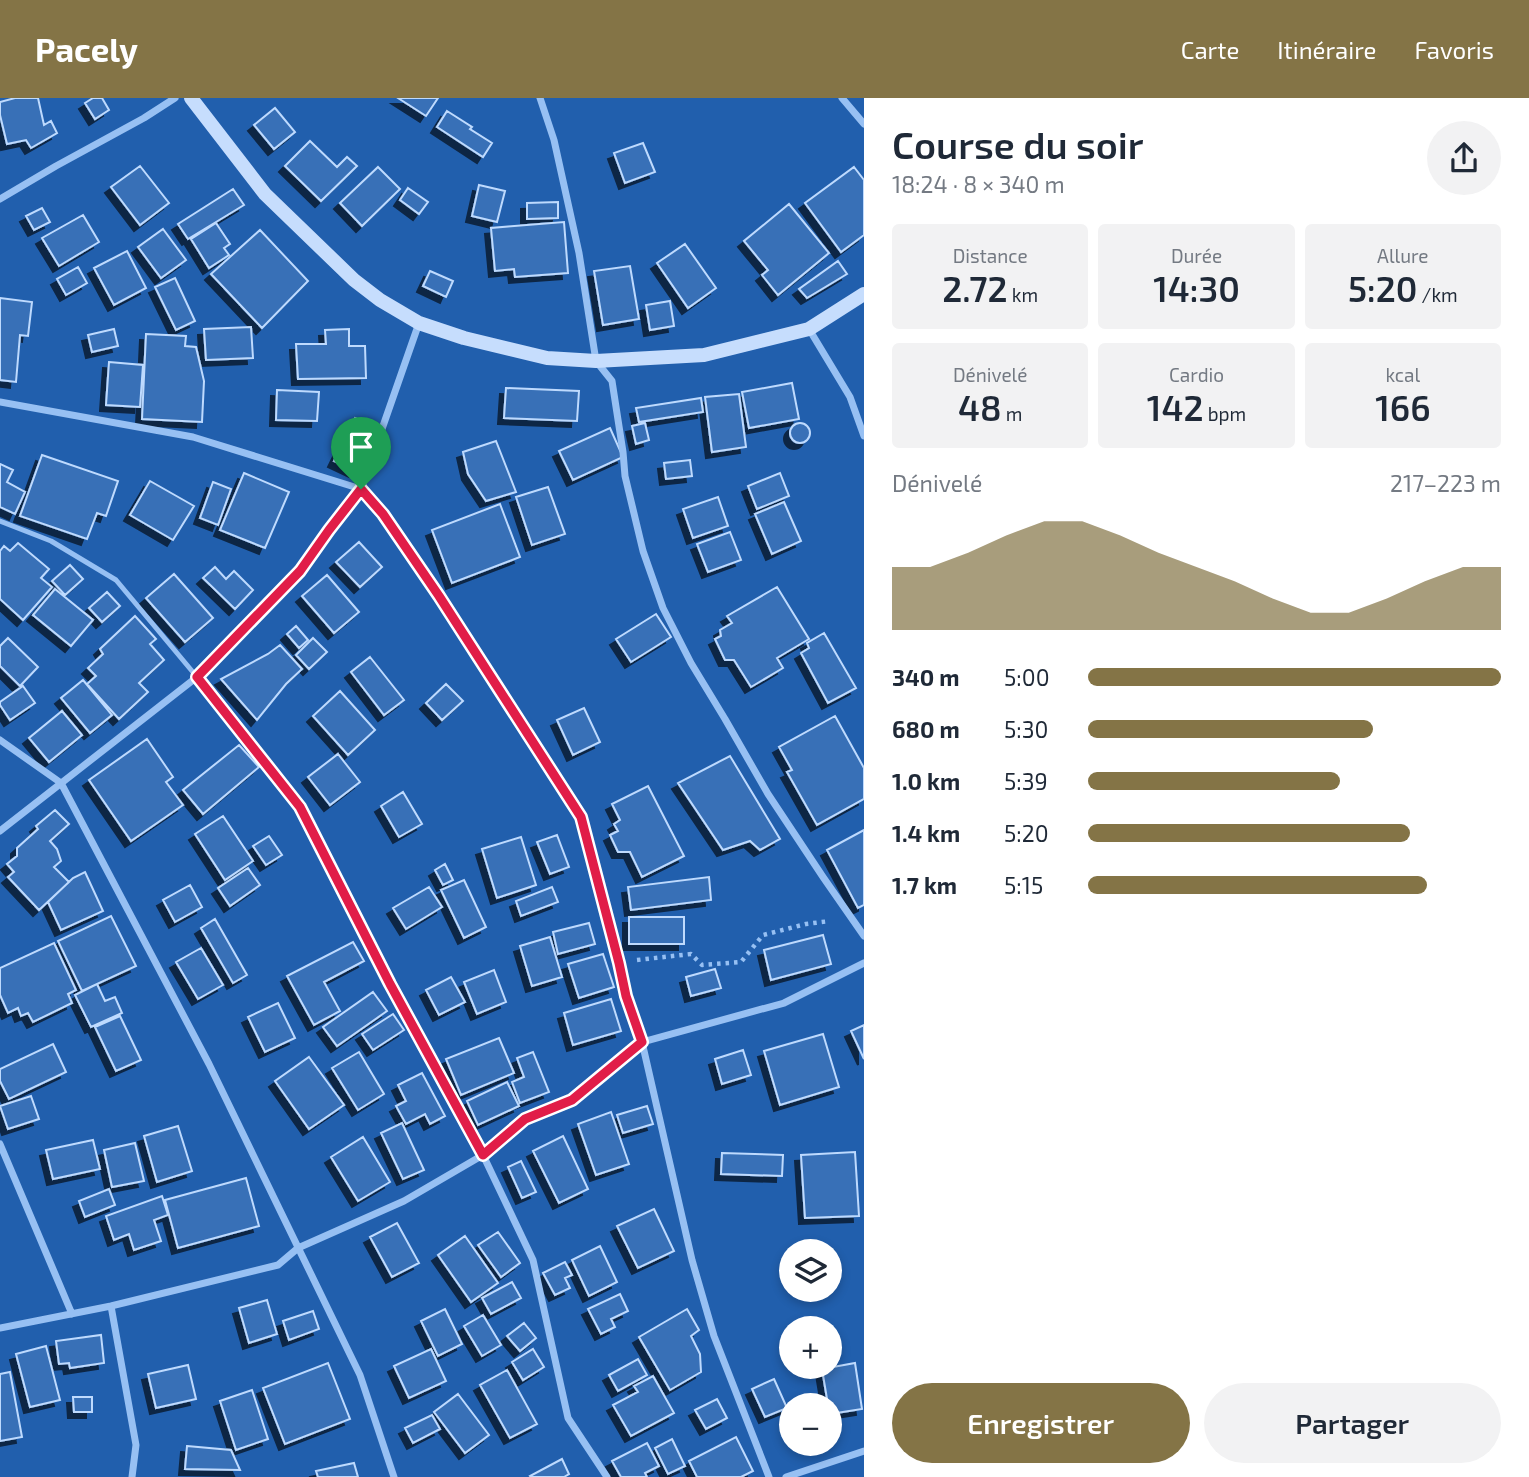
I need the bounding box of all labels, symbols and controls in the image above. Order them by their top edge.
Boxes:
text: Pacely [35,29,138,69]
text: Carte [1181,35,1239,64]
text: Itinéraire [1277,35,1376,64]
text: Favoris [1414,35,1494,64]
text: Course du soir [892,121,1144,167]
button: share [1427,121,1501,195]
text: 18:24 · 8 × 340 m [892,170,1065,198]
text: Distance [953,244,1028,267]
text: Durée [1171,244,1222,267]
text: Allure [1377,244,1429,267]
text: 2.72 [942,267,1008,309]
text: 14:30 [1153,267,1240,309]
text: 5:20 [1348,267,1417,309]
text: km [1008,283,1038,306]
text: /km [1417,283,1458,306]
text: Dénivelé [953,363,1027,386]
text: Cardio [1169,363,1224,386]
text: kcal [1385,363,1420,386]
text: 48 [958,386,1001,428]
text: 142 [1147,386,1203,428]
text: 166 [1375,386,1431,428]
text: m [1001,402,1022,425]
text: bpm [1203,402,1246,425]
pin [331,417,391,489]
icon: arrive [342,428,380,466]
text: Dénivelé [892,469,982,497]
text: 217–223 m [1390,469,1501,497]
text: 340 m [892,663,959,691]
text: 5:00 [1004,663,1050,691]
text: 680 m [892,715,960,743]
text: 5:30 [1004,715,1048,743]
text: 1.0 km [892,767,960,795]
text: 5:39 [1004,767,1048,795]
text: 1.4 km [892,819,960,847]
text: 5:20 [1004,819,1049,847]
text: 1.7 km [892,871,957,899]
text: 5:15 [1004,871,1043,899]
map controls [779,1239,842,1456]
button: layers [779,1239,842,1302]
button: + [779,1316,842,1379]
button: Enregistrer [892,1383,1190,1463]
button: Partager [1204,1383,1501,1463]
button: − [779,1393,842,1456]

